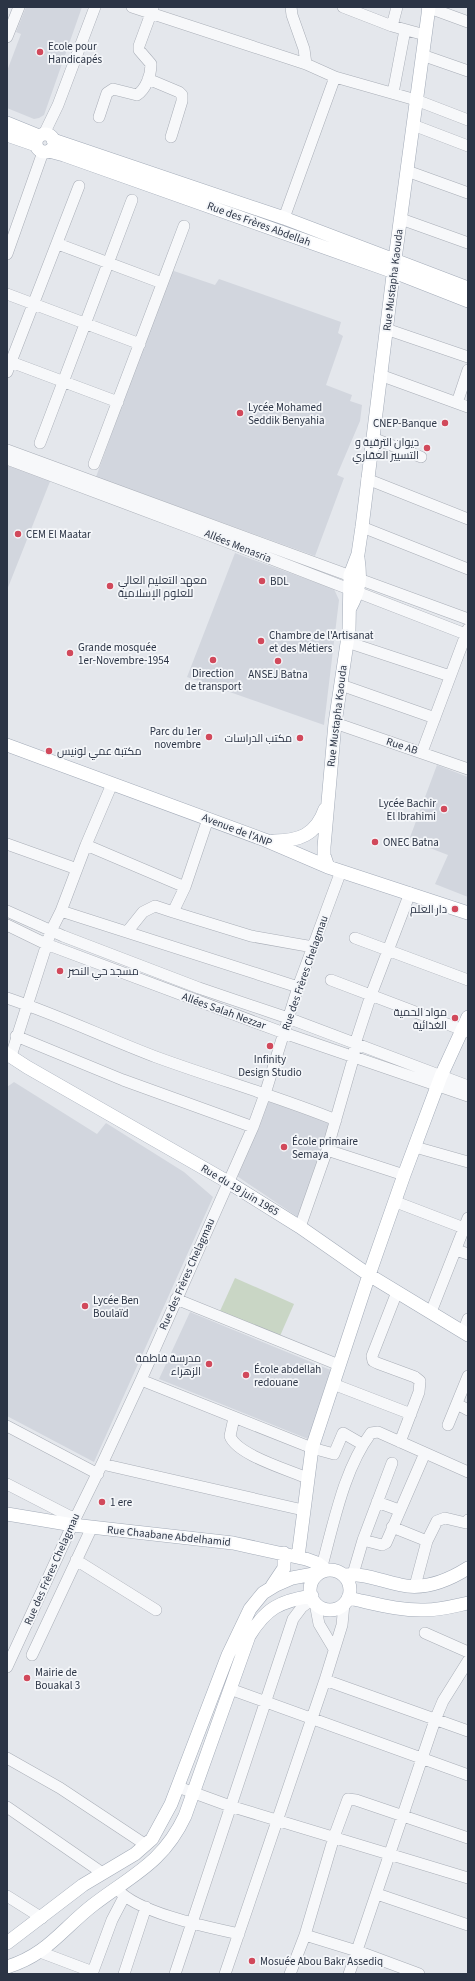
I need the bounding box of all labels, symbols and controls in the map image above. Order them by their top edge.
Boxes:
place label: Ecole pour Handicapés [48,39,103,67]
marker: Ecole pour Handicapés [35,47,45,57]
street label: Rue des Frères Abdellah [205,198,313,250]
street label: Rue Mustapha Kaouda [379,228,407,332]
place label: Lycée Mohamed Seddik Benyahia [248,400,325,428]
marker: Lycée Mohamed Seddik Benyahia [235,408,245,418]
place label: CNEP-Banque [373,416,438,431]
marker: CNEP-Banque [440,418,450,428]
place label: ديوان الترقية و التسيير العقاري [352,435,419,464]
marker: ديوان الترقية و التسيير العقاري [422,443,432,453]
street label: Allées Menasria [202,526,274,566]
place label: CEM El Maatar [26,527,91,542]
marker: CEM El Maatar [13,529,23,539]
place label: معهد التعليم العالي للعلوم الإسلامية [118,573,207,601]
place label: BDL [270,574,289,589]
marker: BDL [257,576,267,586]
marker: معهد التعليم العالي للعلوم الإسلامية [105,581,115,591]
place label: Chambre de l'Artisanat et des Métiers [269,628,374,656]
marker: Chambre de l'Artisanat et des Métiers [256,636,266,646]
place label: Grande mosquée 1er-Novembre-1954 [78,640,170,668]
marker: Grande mosquée 1er-Novembre-1954 [65,648,75,658]
marker: Direction de transport [208,655,218,665]
marker: ANSEJ Batna [273,656,283,666]
street label: Rue Mustapha Kaouda [323,664,351,768]
place label: Direction de transport [185,666,242,694]
place label: ANSEJ Batna [248,667,308,682]
place label: Parc du 1er novembre [150,724,202,752]
place label: مكتب الدراسات [225,731,292,746]
marker: Parc du 1er novembre [204,732,214,742]
marker: مكتب الدراسات [295,733,305,743]
street label: Rue AB [384,734,420,758]
place label: مكتبة عمي لونيس [57,744,141,760]
marker: مكتبة عمي لونيس [44,746,54,756]
place label: Lycée Bachir El Ibrahimi [379,796,436,824]
marker: Lycée Bachir El Ibrahimi [439,804,449,814]
street label: Avenue de l'ANP [200,810,274,850]
place label: ONEC Batna [383,835,439,850]
marker: ONEC Batna [370,837,380,847]
place label: دار العلم [410,902,447,917]
marker: دار العلم [450,904,460,914]
street label: Rue des Frères Chelagmau [278,913,332,1033]
place label: مسجد حي النصر [67,964,139,980]
marker: مسجد حي النصر [55,966,65,976]
street label: Allées Salah Nezzar [180,989,268,1033]
place label: مواد الحمية الغذائية [393,1005,447,1033]
marker: مواد الحمية الغذائية [450,1013,460,1023]
marker: Infinity Design Studio [265,1041,275,1051]
place label: Infinity Design Studio [238,1052,302,1080]
place label: École primaire Semaya [292,1134,359,1162]
marker: École primaire Semaya [279,1142,289,1152]
street label: Rue du 19 juin 1965 [198,1161,282,1219]
street label: Rue des Frères Chelagmau [156,1216,218,1332]
place label: Lycée Ben Boulaïd [93,1293,139,1321]
marker: Lycée Ben Boulaïd [80,1301,90,1311]
place label: مدرسة فاطمة الزهراء [136,1351,201,1379]
marker: مدرسة فاطمة الزهراء [204,1359,214,1369]
place label: École abdellah redouane [254,1362,321,1390]
marker: École abdellah redouane [241,1370,251,1380]
place label: 1 ere [110,1495,133,1510]
marker: 1 ere [97,1497,107,1507]
street label: Rue des Frères Chelagmau [21,1511,83,1627]
street label: Rue Chaabane Abdelhamid [106,1522,232,1550]
place label: Mairie de Bouakal 3 [35,1665,80,1693]
marker: Mairie de Bouakal 3 [22,1673,32,1683]
place label: Mosuée Abou Bakr Assediq [260,1954,383,1969]
marker: Mosuée Abou Bakr Assediq [247,1956,257,1966]

